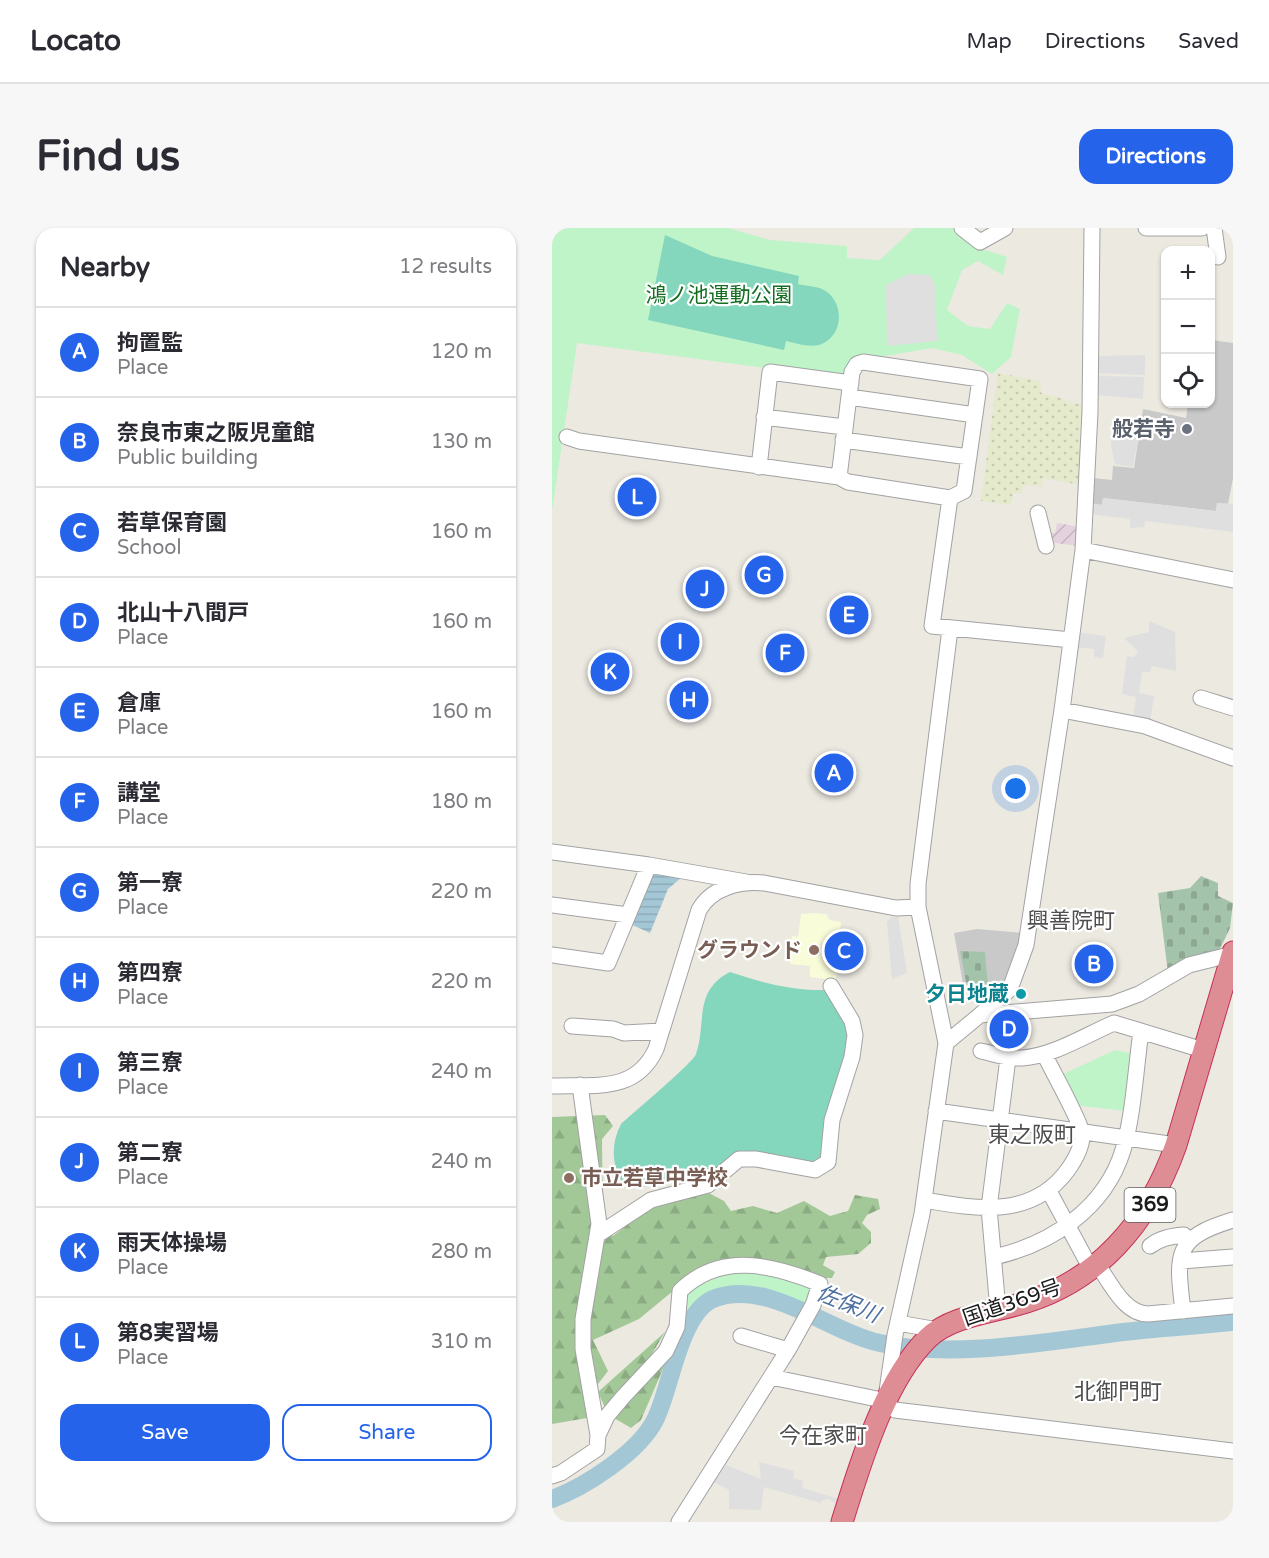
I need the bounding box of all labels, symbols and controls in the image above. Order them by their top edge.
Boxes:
text: Locato [30,24,121,58]
text: Map [966,29,1012,54]
text: Directions [1045,29,1145,54]
text: Saved [1178,29,1239,54]
button: Directions [1079,129,1233,184]
text: Find us [36,131,180,182]
map controls [1161,246,1215,408]
button: + [1161,246,1215,300]
text: Nearby [60,252,150,283]
text: 12 results [399,255,492,279]
park label: 鴻ノ池運動公園 [646,283,793,308]
button: − [1161,300,1215,354]
text: 拘置監 [117,330,183,356]
text: A [72,340,87,364]
text: 120 m [431,340,492,364]
button: locate [1161,354,1215,408]
text: Place [117,356,168,380]
place label: 般若寺 [1112,417,1175,442]
text: 奈良市東之阪児童館 [117,420,315,446]
marker: 般若寺 [1180,422,1194,436]
text: B [73,430,86,454]
text: 130 m [431,430,492,454]
text: Public building [117,446,258,470]
pin: L [618,474,656,520]
text: 若草保育園 [117,510,227,536]
text: C [73,520,86,544]
text: 160 m [431,520,492,544]
text: School [117,536,181,560]
pin: G [744,552,784,598]
pin: J [686,566,724,612]
pin: E [830,592,868,638]
text: 北山十八間戸 [117,600,249,626]
text: D [72,610,87,634]
text: 160 m [431,610,492,634]
pin: I [660,620,700,664]
text: Place [117,626,168,650]
pin: F [766,630,804,676]
pin: K [590,650,630,694]
pin: H [670,678,708,722]
text: 倉庫 [117,690,161,716]
text: E [73,700,86,724]
text: 160 m [431,700,492,724]
text: Place [117,716,168,740]
pin: A [814,750,854,796]
your location [1001,774,1030,803]
text: 講堂 [117,780,161,806]
text: F [73,790,86,814]
text: 180 m [431,790,492,814]
text: Place [117,806,168,830]
text: 第一寮 [117,870,183,896]
text: G [72,880,87,904]
text: 220 m [431,880,492,904]
text: Place [117,896,168,920]
district label: 興善院町 [1027,908,1115,934]
pin: C [824,928,864,974]
place label: グラウンド [697,938,802,963]
pin: B [1074,942,1114,986]
marker: グラウンド [807,943,821,957]
text: 第四寮 [117,960,183,986]
text: H [72,970,87,994]
text: 220 m [431,970,492,994]
place label: 夕日地蔵 [925,982,1009,1007]
text: Place [117,986,168,1010]
marker: 夕日地蔵 [1014,987,1028,1001]
pin: D [990,1006,1028,1052]
text: 第三寮 [117,1050,183,1076]
text: I [77,1060,82,1084]
text: 240 m [431,1060,492,1084]
text: Place [117,1076,168,1100]
district label: 東之阪町 [988,1122,1076,1148]
text: 第二寮 [117,1140,183,1166]
text: J [75,1150,84,1174]
text: 240 m [431,1150,492,1174]
text: Place [117,1166,168,1190]
place label: 市立若草中学校 [581,1166,728,1191]
marker: 市立若草中学校 [562,1171,576,1185]
road number: 369 [1124,1188,1176,1222]
text: 雨天体操場 [117,1230,227,1256]
text: K [73,1240,86,1264]
text: 280 m [431,1240,492,1264]
text: Place [117,1256,168,1280]
street label: 国道369号 [959,1274,1065,1332]
water label: 佐保川 [813,1280,885,1329]
text: 第8実習場 [117,1320,219,1346]
text: L [74,1330,85,1354]
text: 310 m [431,1330,492,1354]
text: Place [117,1346,168,1370]
district label: 北御門町 [1074,1379,1162,1405]
button: Save [60,1404,270,1461]
button: Share [282,1404,492,1461]
district label: 今在家町 [779,1423,867,1449]

